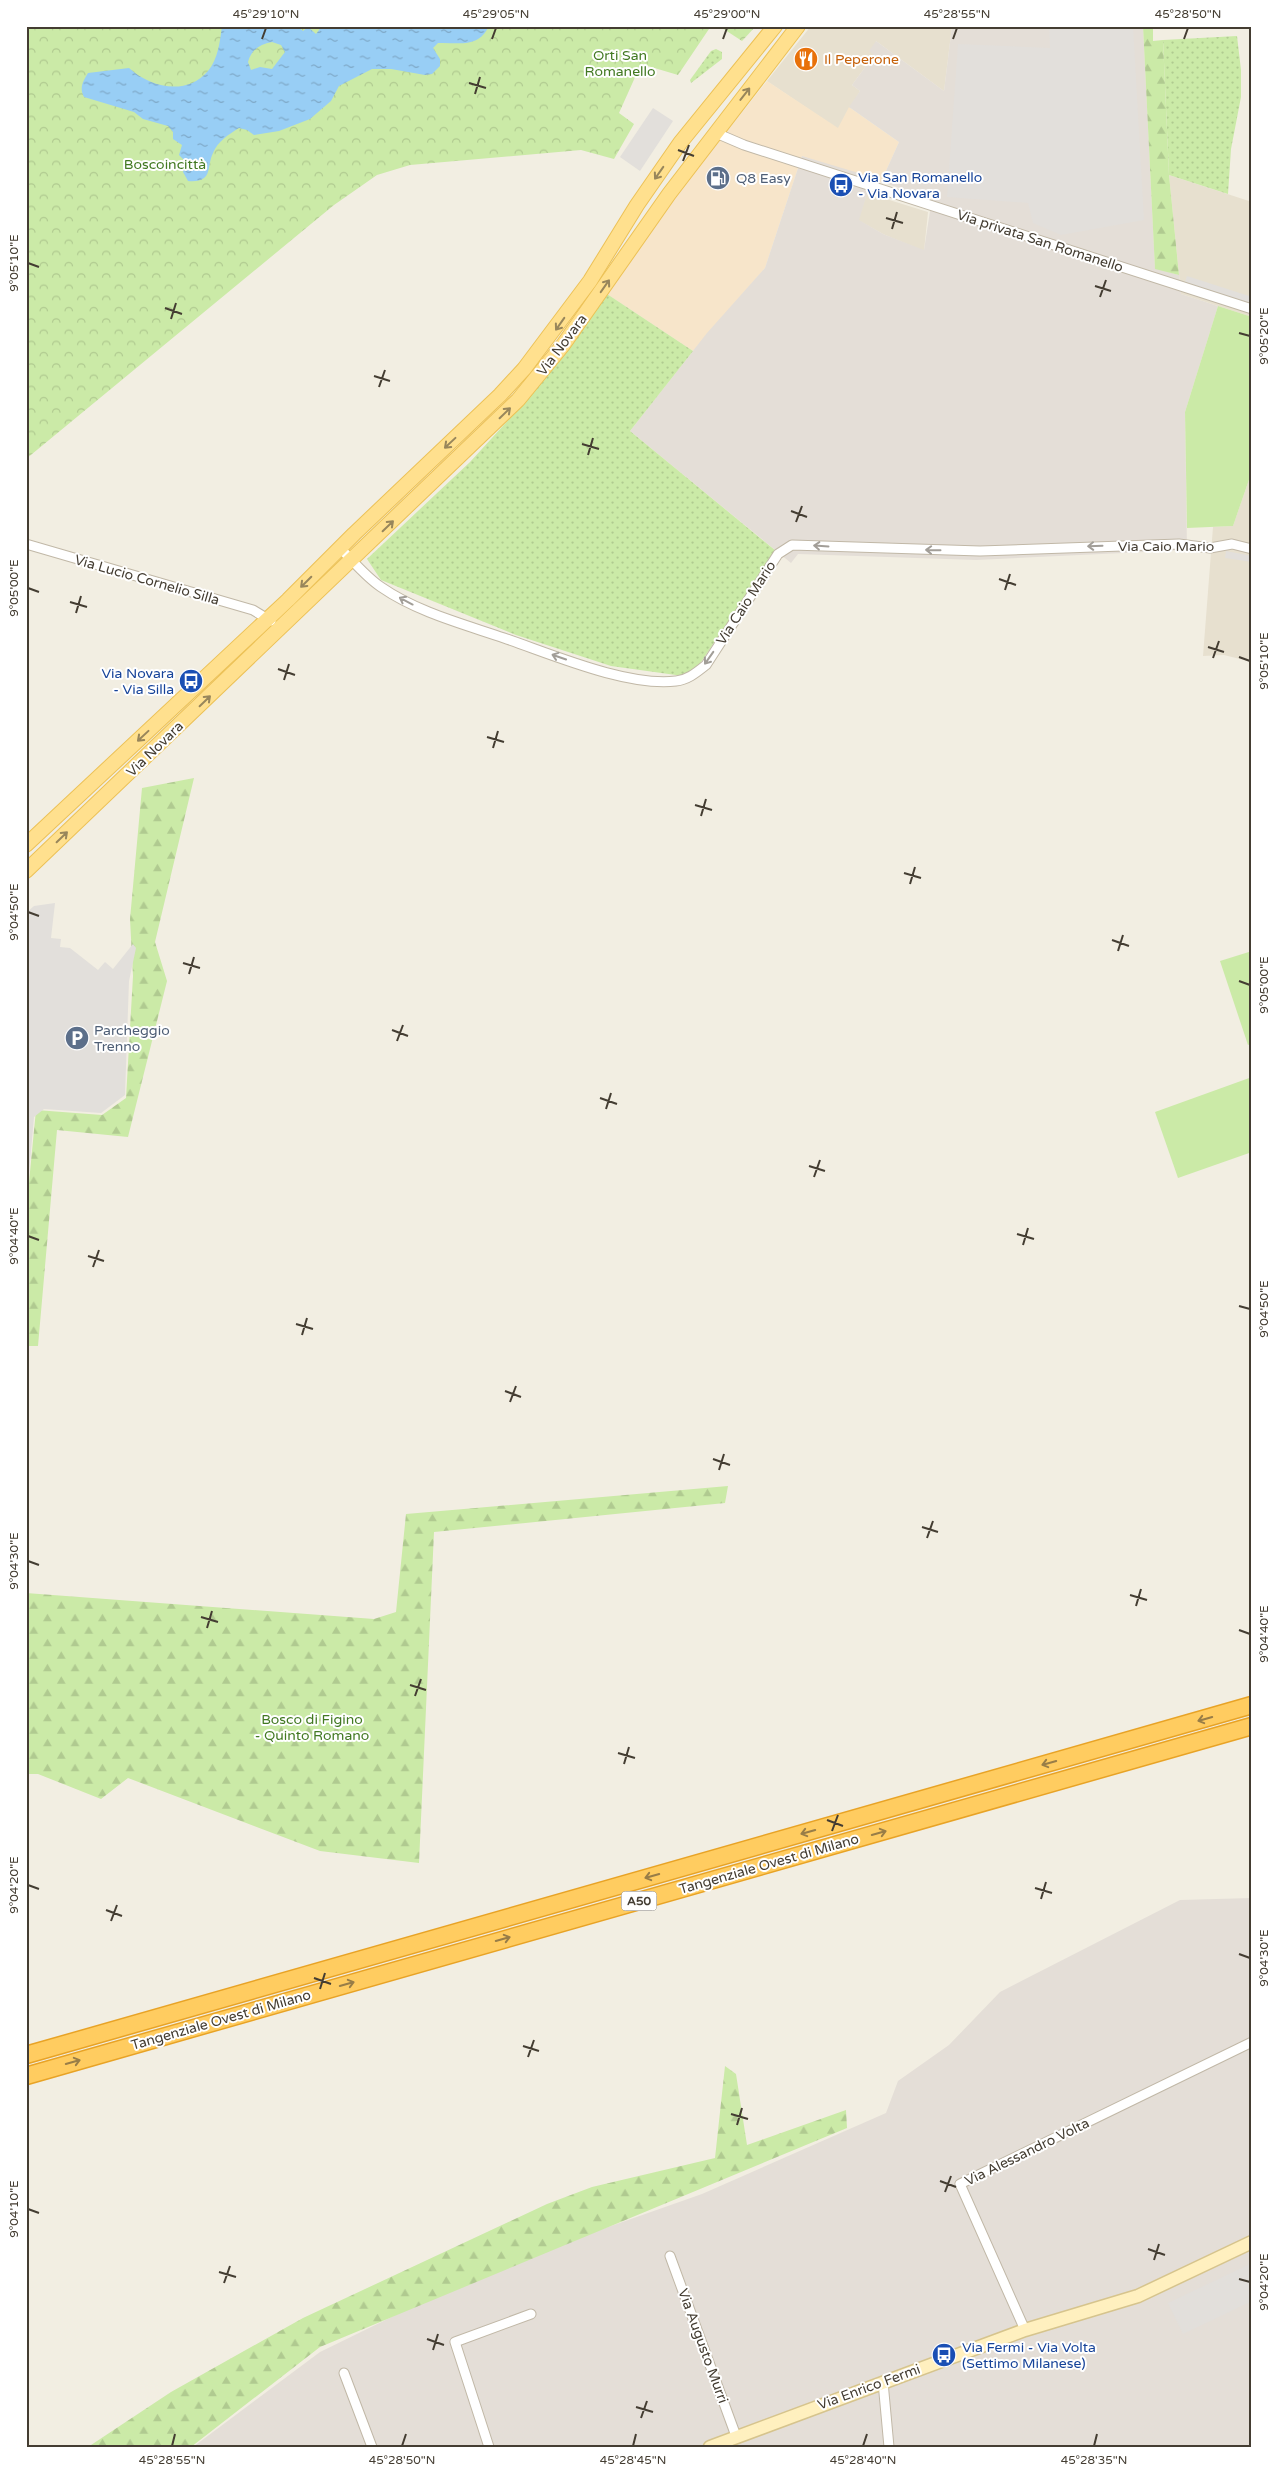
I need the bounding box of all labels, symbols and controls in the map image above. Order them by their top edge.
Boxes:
text: 45°29'10"N [233,7,299,21]
text: 45°29'05"N [463,7,529,21]
text: 45°29'00"N [694,7,760,21]
text: 45°28'55"N [924,7,990,21]
text: 45°28'50"N [1155,7,1221,21]
restaurant icon: Il Peperone [793,46,819,72]
park label: Orti San Romanello [584,47,656,80]
place label: Il Peperone [824,51,899,68]
one-way arrow [740,88,751,101]
park label: Boscoincittà [124,156,206,173]
fuel station icon: Q8 Easy [705,165,731,191]
one-way arrow [654,166,664,180]
place label: Via San Romanello - Via Novara [858,169,982,202]
place label: Q8 Easy [736,170,791,187]
bus stop icon: Via San Romanello - Via Novara [828,172,854,198]
street label: Via privata San Romanello [955,206,1125,276]
text: 9°05'10"E [7,234,21,292]
one-way arrow [600,279,610,293]
text: 9°05'20"E [1257,307,1271,365]
street label: Via Novara [533,311,591,379]
one-way arrow [555,316,565,330]
one-way arrow [498,407,511,419]
one-way arrow [444,437,457,449]
one-way arrow [381,520,394,532]
street label: Via Caio Mario [1118,538,1214,555]
one-way arrow [813,541,829,550]
one-way arrow [1087,542,1103,551]
one-way arrow [925,545,941,555]
street label: Via Lucio Cornelio Silla [73,551,221,609]
street label: Via Caio Mario [713,558,779,648]
text: 9°05'00"E [7,559,21,617]
one-way arrow [300,576,312,589]
one-way arrow [399,596,414,606]
text: 9°05'10"E [1257,632,1271,690]
one-way arrow [704,651,714,665]
one-way arrow [551,652,567,661]
place label: Via Novara - Via Silla [102,665,174,698]
bus stop icon: Via Novara - Via Silla [178,668,204,694]
one-way arrow [198,695,211,707]
street label: Via Novara [123,718,187,780]
one-way arrow [136,730,149,742]
one-way arrow [55,831,68,843]
text: 9°04'50"E [7,883,21,941]
text: 9°05'00"E [1257,956,1271,1014]
place label: Parcheggio Trenno [94,1022,170,1055]
parking icon: Parcheggio Trenno [64,1025,90,1051]
text: 9°04'40"E [7,1207,21,1265]
text: 9°04'50"E [1257,1280,1271,1338]
text: 9°04'30"E [7,1532,21,1590]
text: 9°04'40"E [1257,1605,1271,1663]
park label: Bosco di Figino - Quinto Romano [255,1711,369,1744]
one-way arrow [1197,1714,1213,1724]
one-way arrow [1041,1759,1057,1769]
one-way arrow [801,1827,817,1837]
one-way arrow [870,1827,886,1837]
street label: Tangenziale Ovest di Milano [677,1830,861,1898]
text: 9°04'20"E [7,1856,21,1914]
one-way arrow [644,1872,660,1882]
road number: A50 [622,1892,656,1910]
text: 9°04'30"E [1257,1929,1271,1987]
one-way arrow [495,1934,511,1944]
one-way arrow [339,1979,355,1988]
street label: Tangenziale Ovest di Milano [129,1986,313,2054]
one-way arrow [65,2057,81,2067]
street label: Via Alessandro Volta [962,2114,1092,2190]
text: 9°04'10"E [7,2180,21,2238]
text: 9°04'20"E [1257,2253,1271,2311]
street label: Via Augusto Murri [674,2286,732,2406]
place label: Via Fermi - Via Volta (Settimo Milanese) [962,2339,1096,2372]
bus stop icon: Via Fermi - Via Volta (Settimo Milanese) [931,2342,957,2368]
street label: Via Enrico Fermi [815,2361,923,2413]
text: 45°28'55"N [139,2453,205,2467]
text: 45°28'50"N [369,2453,435,2467]
text: 45°28'45"N [600,2453,666,2467]
text: 45°28'40"N [830,2453,896,2467]
text: 45°28'35"N [1061,2453,1127,2467]

